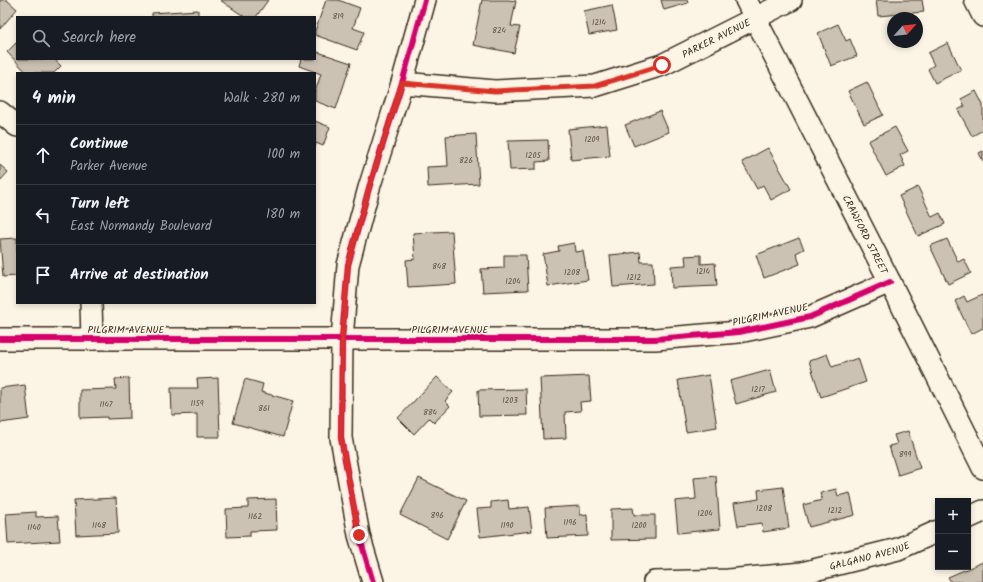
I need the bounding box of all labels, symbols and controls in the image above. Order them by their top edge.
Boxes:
house number: 819 [332,10,344,23]
north arrow [887,12,923,48]
street label: PARKER AVENUE [679,14,754,63]
search box [16,16,316,60]
house number: 1214 [592,16,607,29]
house number: 824 [492,24,507,37]
text: Search here [62,26,136,50]
icon: search [30,27,52,49]
route start [653,56,671,74]
text: 4 min [32,85,76,112]
text: Walk · 280 m [224,88,300,109]
text: Continue [70,132,128,156]
house number: 1209 [584,133,600,146]
icon: ahead [32,144,54,166]
text: 100 m [267,144,300,165]
house number: 1205 [525,149,541,162]
house number: 826 [459,154,473,167]
text: Parker Avenue [70,156,147,177]
text: Turn left [70,192,130,216]
street label: CRAWFORD STREET [838,192,892,279]
icon: left [32,204,54,226]
text: 180 m [266,204,300,225]
text: East Normandy Boulevard [70,216,211,237]
house number: 848 [432,260,446,273]
text: Arrive at destination [70,263,209,287]
icon: arrive [32,264,54,286]
house number: 1214 [696,265,711,278]
house number: 1208 [564,266,580,279]
house number: 1212 [627,271,642,284]
house number: 1204 [505,275,521,288]
street label: PILGRIM AVENUE [731,299,811,331]
street label: PILGRIM AVENUE [88,322,166,338]
street label: PILGRIM AVENUE [412,322,490,338]
house number: 1217 [751,383,765,396]
house number: 1203 [502,394,518,407]
house number: 1159 [190,397,204,410]
house number: 1147 [99,398,113,411]
house number: 861 [258,402,270,415]
house number: 884 [423,406,438,419]
house number: 899 [899,448,911,461]
map controls [935,498,971,570]
button: + [935,498,971,534]
house number: 1208 [756,502,772,515]
house number: 1212 [828,504,843,517]
house number: 1204 [697,507,713,520]
house number: 896 [430,509,444,522]
house number: 1162 [248,510,262,523]
house number: 1196 [563,516,577,529]
house number: 1148 [92,519,106,532]
house number: 1190 [501,519,513,532]
house number: 1200 [631,519,647,532]
house number: 1140 [27,521,41,534]
route end [350,526,368,544]
button: − [935,534,971,570]
street label: GALGANO AVENUE [828,537,914,575]

